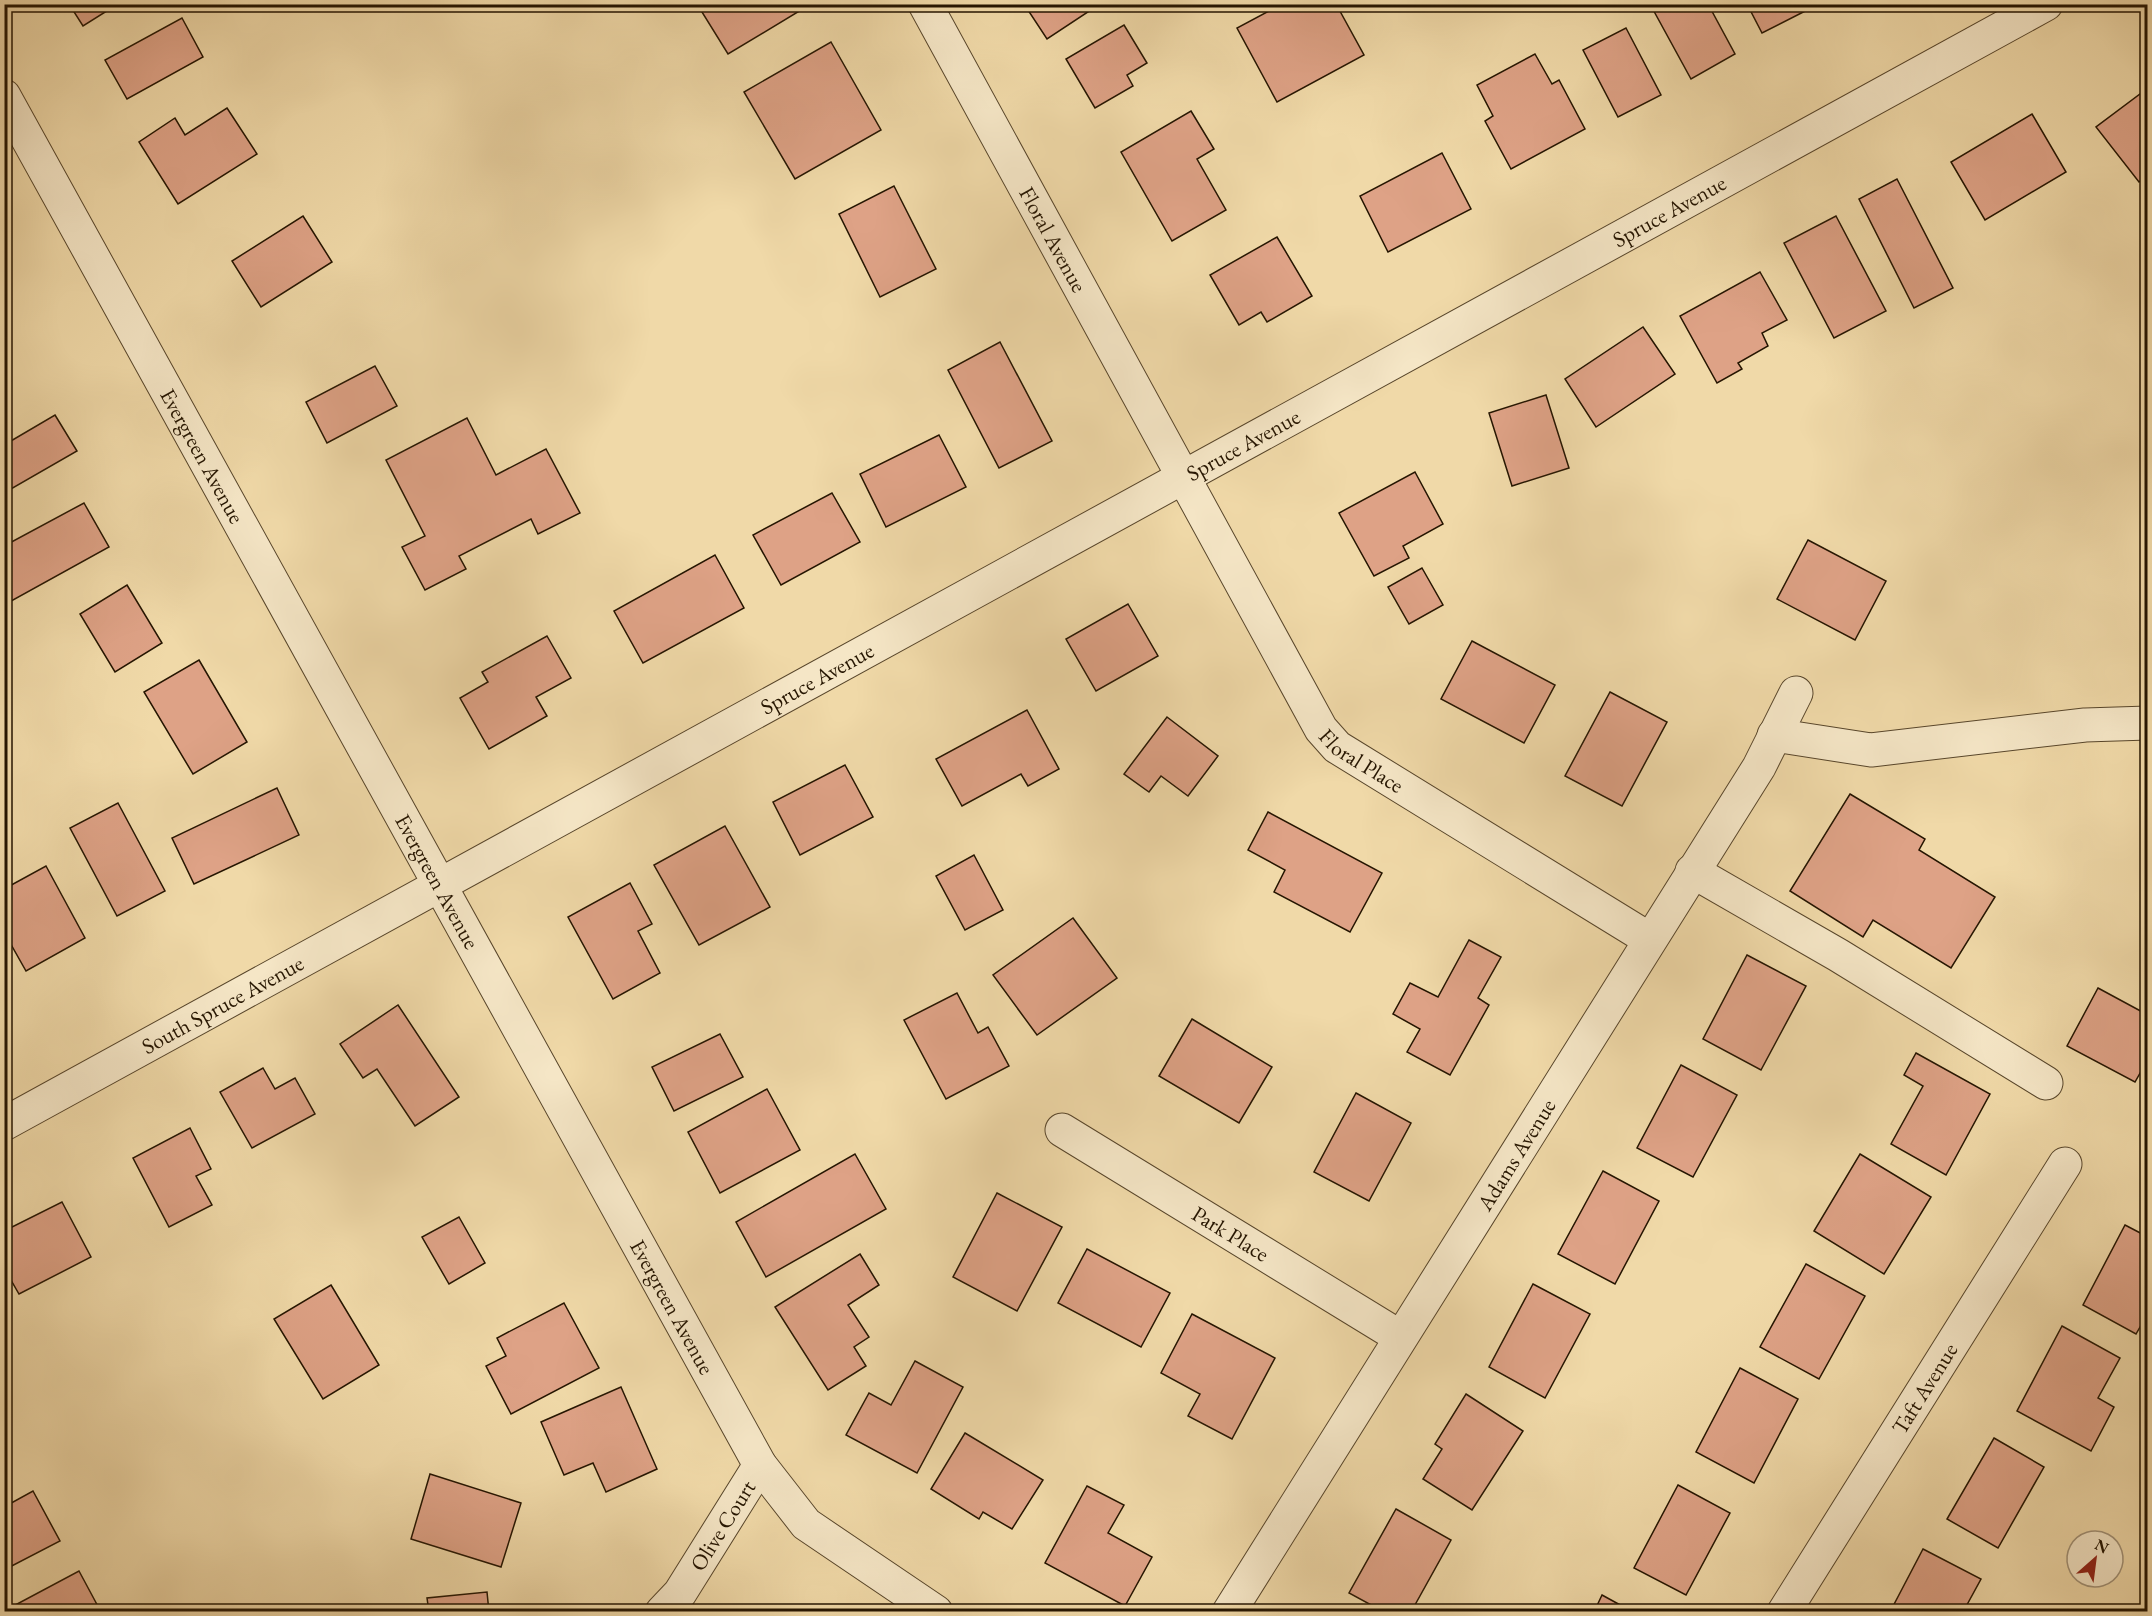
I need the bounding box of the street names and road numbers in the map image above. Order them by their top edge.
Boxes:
street label: Spruce Avenue [1607,168,1731,254]
street label: Floral Avenue [1013,181,1094,298]
street label: Evergreen Avenue [154,383,252,529]
street label: Spruce Avenue [1181,401,1305,487]
street label: Spruce Avenue [755,635,879,721]
street label: Floral Place [1313,722,1410,799]
street label: Evergreen Avenue [389,809,487,954]
street label: South Spruce Avenue [136,948,309,1060]
street label: Adams Avenue [1469,1093,1562,1217]
street label: Park Place [1187,1199,1275,1268]
street label: Evergreen Avenue [624,1234,722,1380]
street label: Taft Avenue [1885,1337,1964,1440]
street label: Olive Court [683,1474,762,1576]

